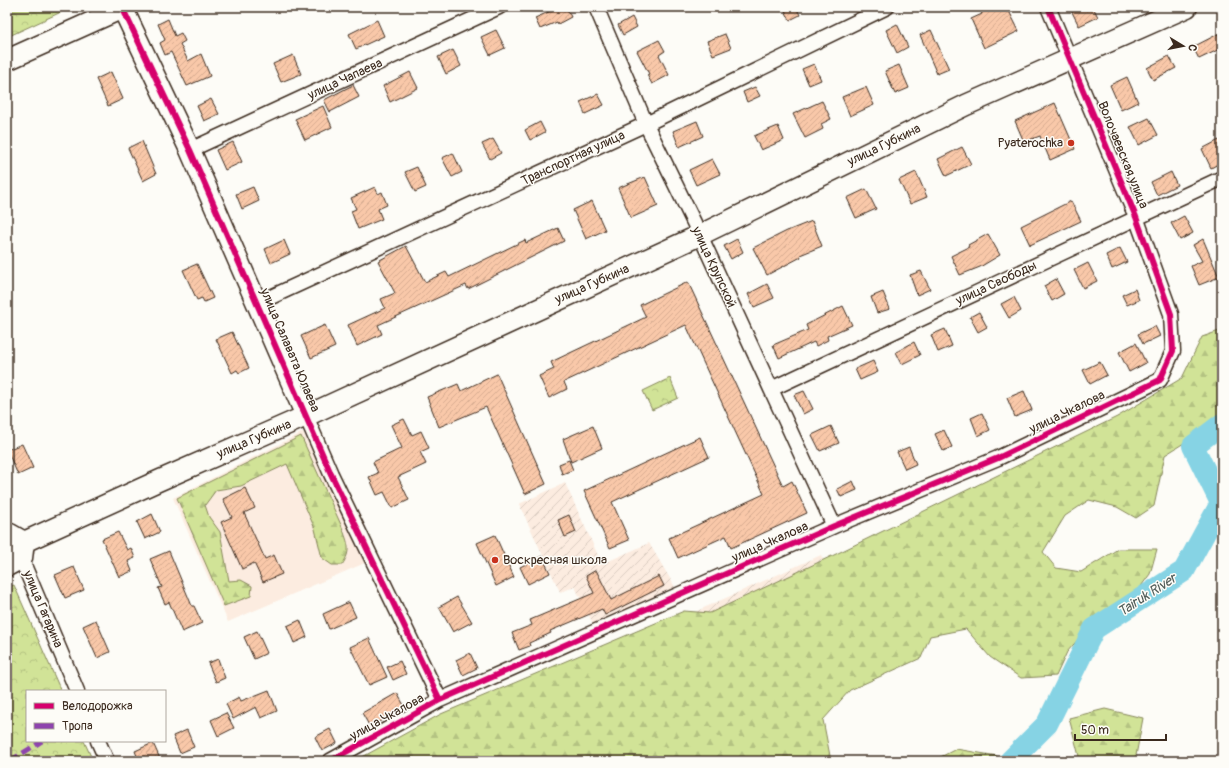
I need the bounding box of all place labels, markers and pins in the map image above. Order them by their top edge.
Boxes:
place label: Pyaterochka [997,135,1063,151]
marker: Pyaterochka [1066,138,1076,148]
place label: Воскресная школа [503,552,607,568]
marker: Воскресная школа [490,555,500,565]

